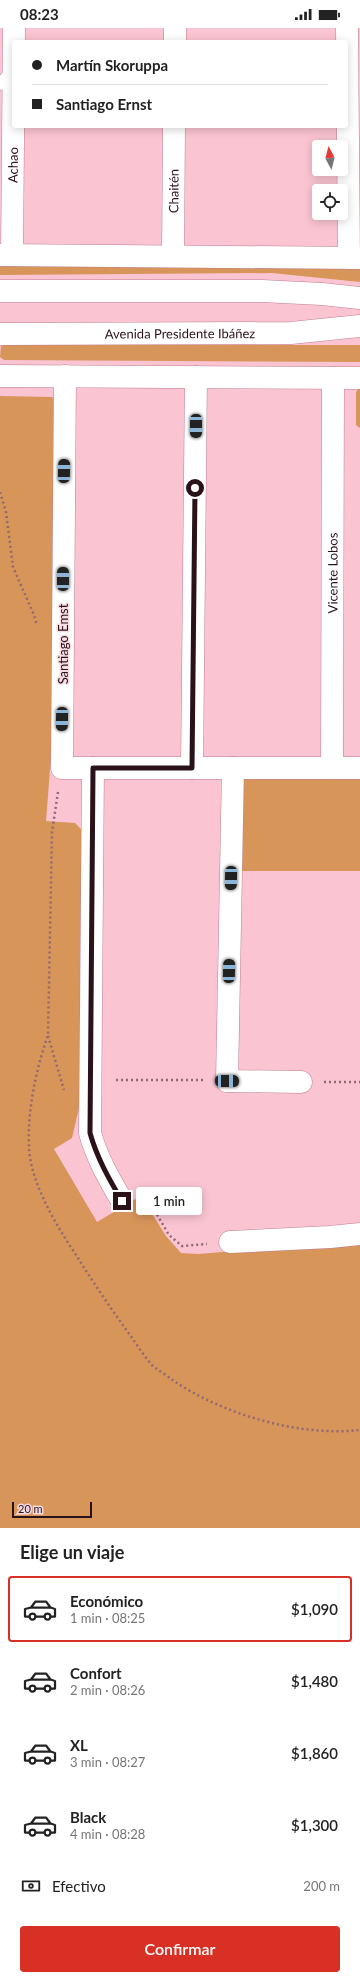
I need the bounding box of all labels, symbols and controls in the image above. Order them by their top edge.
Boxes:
text: 08:23 [20,5,59,23]
text: Martín Skoruppa [56,56,168,74]
text: Santiago Ernst [56,95,152,113]
north arrow [312,140,348,176]
map controls [312,140,348,220]
street label: Achao [5,147,21,183]
street label: Chaitén [165,169,182,213]
button: locate [312,184,348,220]
street label: Avenida Presidente Ibáñez [105,325,255,342]
car [190,414,202,438]
car [58,459,70,483]
route start [186,479,204,497]
street label: Vicente Lobos [324,532,341,613]
car [57,567,69,591]
street label: Santiago Emst [55,603,71,684]
car [56,707,68,731]
car [225,866,237,890]
car [223,959,235,983]
car [215,1075,239,1087]
callout: 1 min [136,1187,202,1215]
route end [113,1192,131,1210]
text: 1 min [153,1193,185,1209]
scale bar [12,1500,92,1519]
text: 20 m [18,1502,43,1515]
text: Elige un viaje [20,1541,124,1563]
icon: car [22,1591,58,1627]
text: Económico [70,1592,143,1610]
text: $1,090 [291,1600,338,1618]
text: 1 min · 08:25 [70,1610,145,1626]
icon: car [22,1663,58,1699]
text: Confort [70,1664,122,1682]
text: $1,480 [291,1672,338,1690]
text: 2 min · 08:26 [70,1682,145,1698]
icon: car [22,1735,58,1771]
text: XL [70,1736,88,1754]
text: $1,860 [291,1744,338,1762]
text: 3 min · 08:27 [70,1754,145,1770]
icon: car [22,1807,58,1843]
text: Black [70,1808,106,1826]
text: $1,300 [291,1816,338,1834]
text: 4 min · 08:28 [70,1826,145,1842]
icon: cash [20,1875,42,1897]
text: Efectivo [52,1877,106,1895]
text: 200 m [303,1878,340,1894]
button: Confirmar [20,1926,340,1972]

